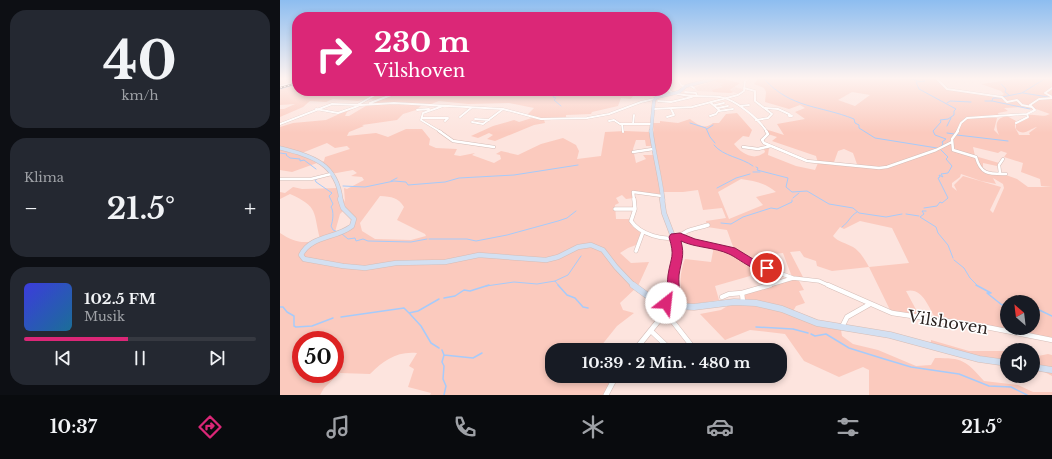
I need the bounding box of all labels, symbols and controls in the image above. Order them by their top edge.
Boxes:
text: 230 m [374,25,470,60]
icon: right [308,28,360,80]
text: 40 [103,29,177,93]
text: Vilshoven [374,60,465,82]
text: km/h [122,87,158,104]
text: Klima [24,169,64,186]
text: 21.5° [107,190,175,227]
text: − [24,195,38,222]
text: + [244,195,256,222]
pin [750,251,784,285]
icon: arrive [756,257,778,279]
position arrow [645,282,687,324]
text: 102.5 FM [84,289,156,308]
north arrow [1000,295,1040,335]
map controls [1000,295,1040,383]
street label: Vilshoven [905,306,990,338]
text: Musik [84,308,125,325]
speed limit sign: 50 [292,331,344,383]
button: sound [1000,343,1040,383]
icon: previous [52,347,74,369]
icon: pause [129,347,151,369]
icon: next [206,347,228,369]
text: 10:39 · 2 Min. · 480 m [582,353,750,372]
icon: directions [196,413,224,441]
icon: music [324,413,352,441]
icon: phone [451,413,479,441]
icon: climate [579,413,607,441]
icon: car [706,413,734,441]
icon: filters [834,413,862,441]
text: 10:37 [50,416,97,438]
text: 21.5° [961,416,1002,438]

